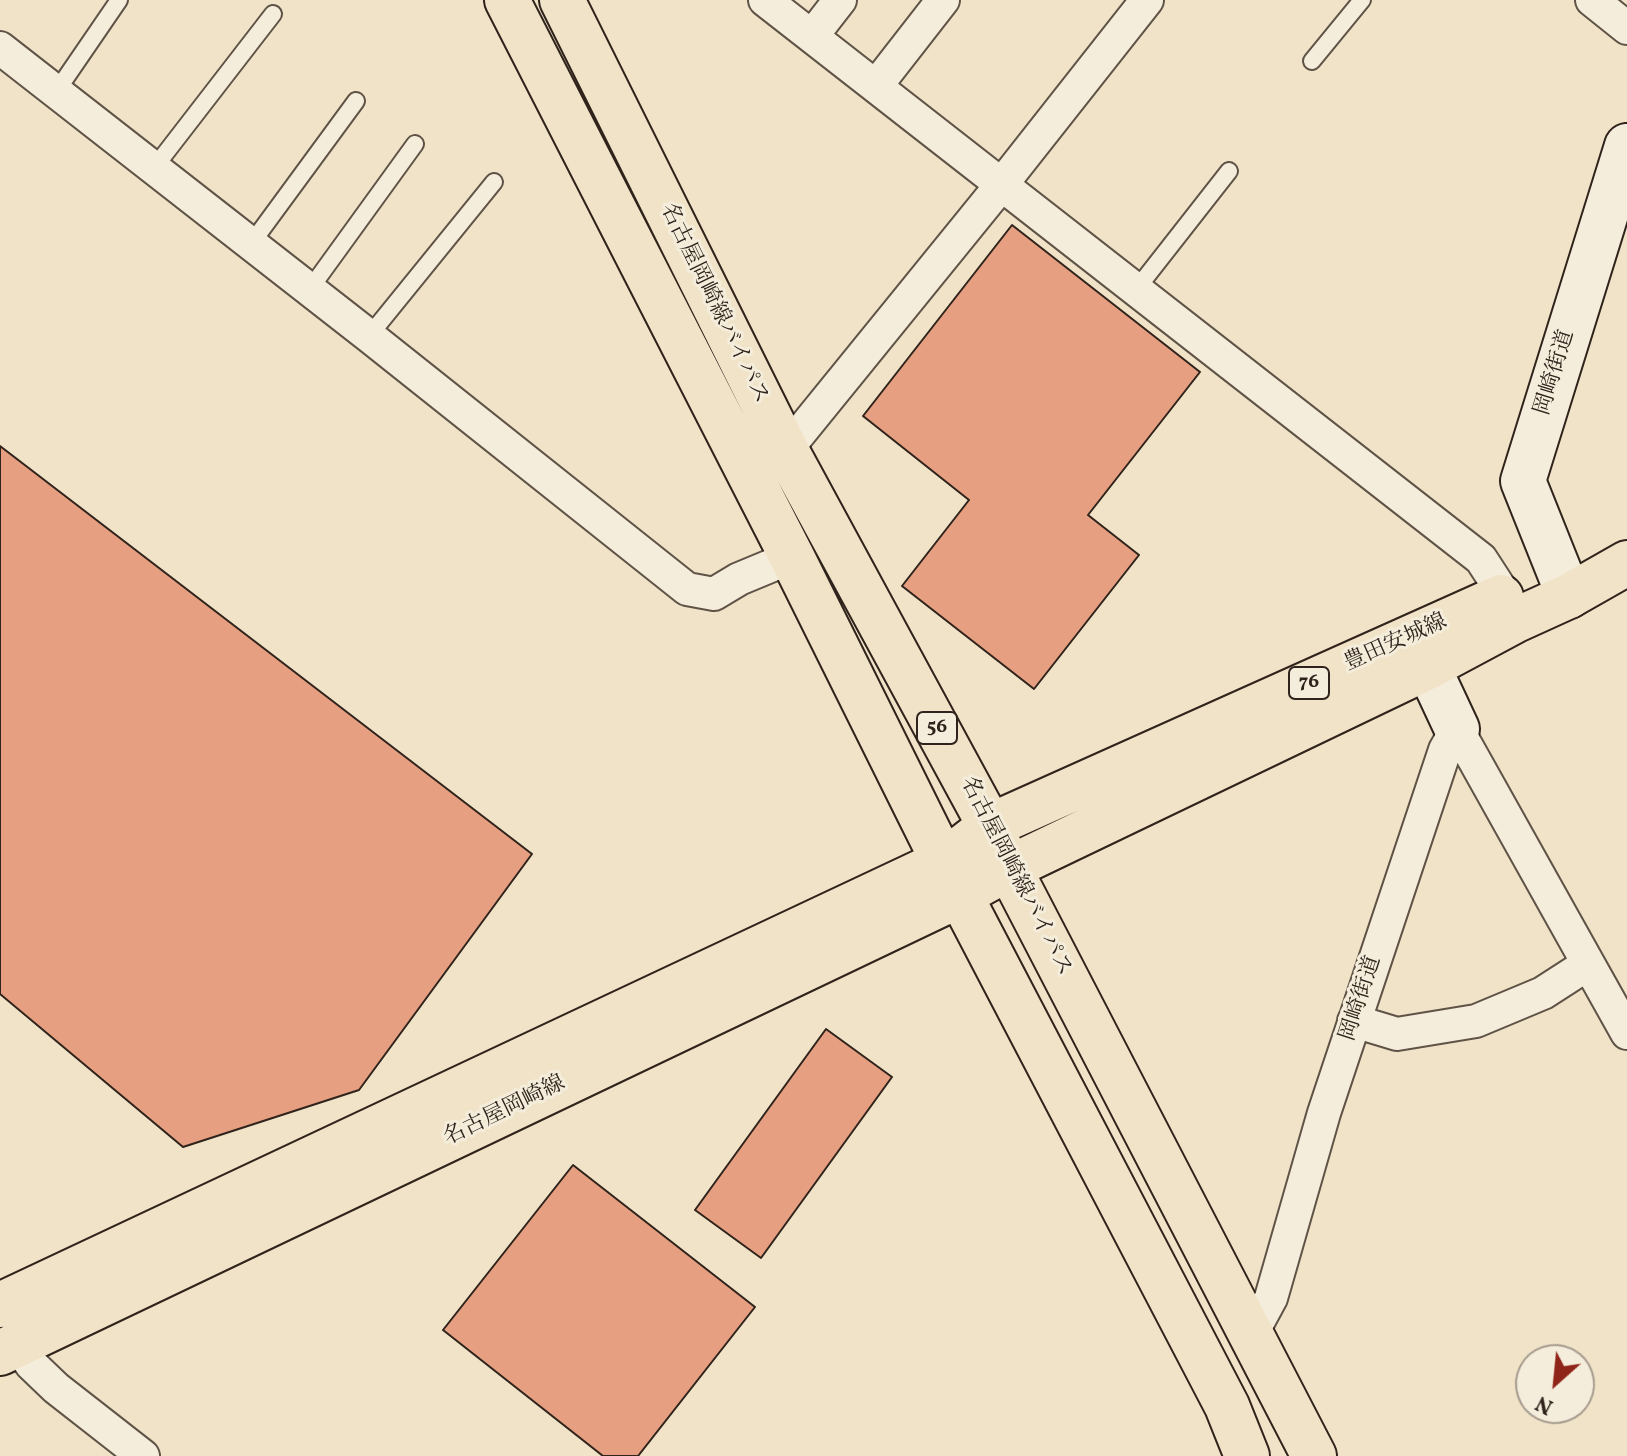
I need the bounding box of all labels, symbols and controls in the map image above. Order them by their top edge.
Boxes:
street label: 名古屋岡崎線バイパス [653,199,773,409]
street label: 岡崎街道 [1531,327,1581,419]
street label: 豊田安城線 [1340,610,1452,678]
road number: 76 [1289,667,1329,699]
road number: 56 [917,712,957,744]
street label: 名古屋岡崎線バイパス [953,773,1077,981]
street label: 岡崎街道 [1336,953,1388,1045]
street label: 名古屋岡崎線 [440,1071,570,1153]
north arrow [1515,1344,1595,1424]
text: N [1531,1387,1559,1421]

